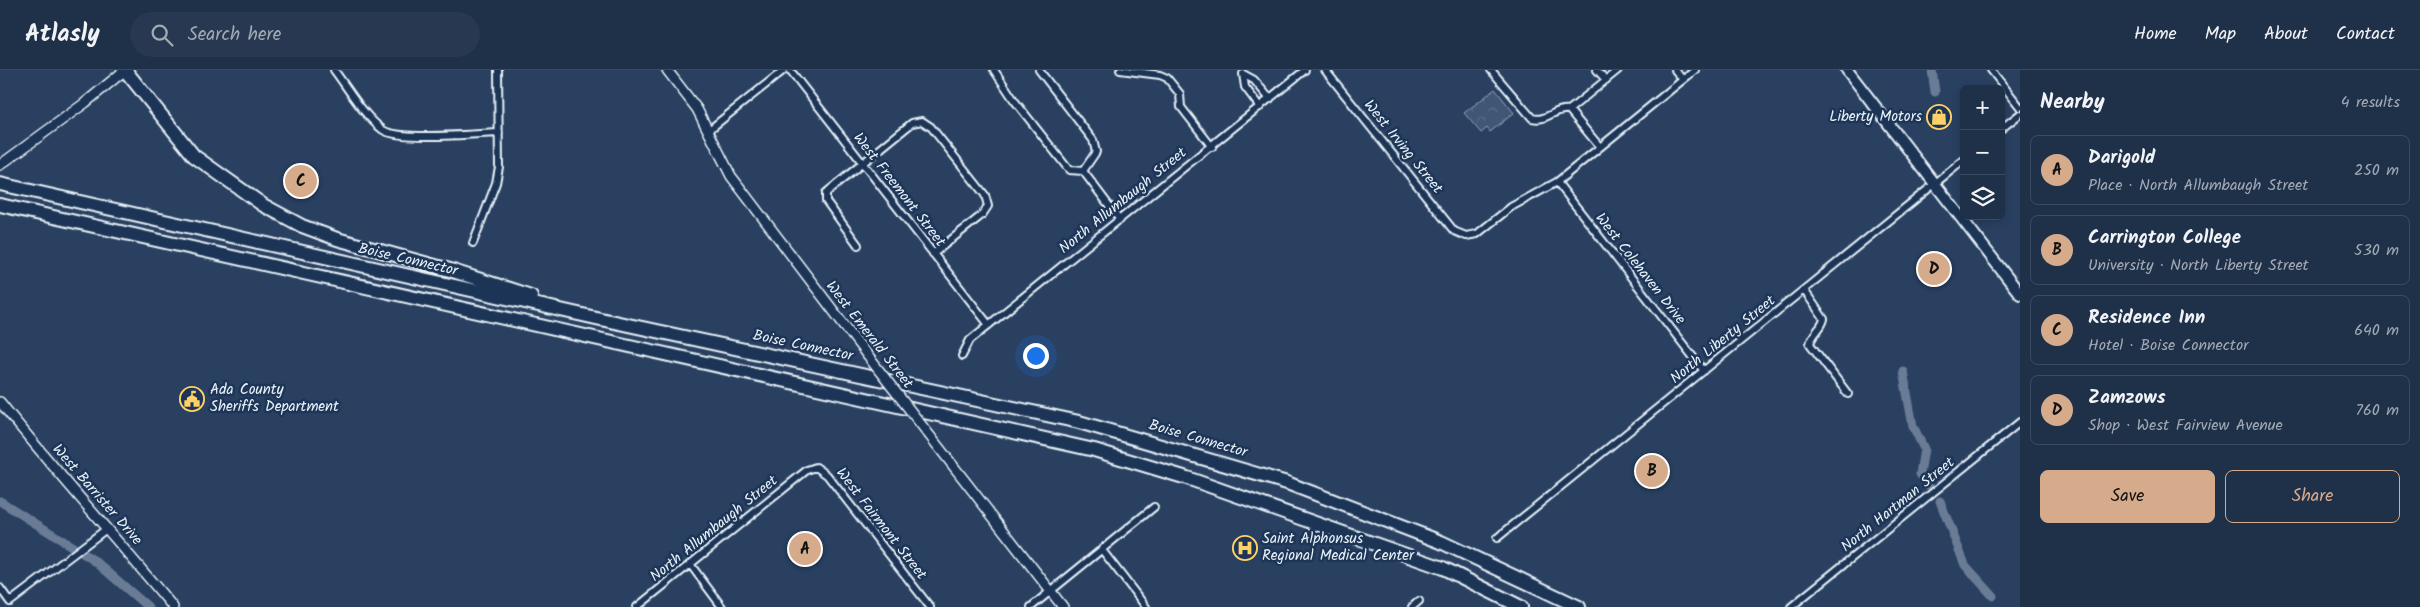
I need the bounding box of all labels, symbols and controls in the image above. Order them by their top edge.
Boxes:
search box [130,12,480,57]
text: Atlasly [25,15,100,54]
text: Search here [188,20,281,50]
text: Home [2134,20,2177,49]
text: Map [2205,20,2236,49]
text: About [2264,20,2308,49]
text: Contact [2336,20,2395,49]
icon: search [148,21,176,49]
map controls [1960,85,2005,220]
button: + [1960,85,2005,130]
text: Nearby [2040,86,2105,119]
text: 4 results [2341,90,2400,115]
street label: West Irving Street [1357,95,1449,200]
shop icon: Liberty Motors [1926,104,1952,130]
place label: Liberty Motors [1829,105,1923,129]
street label: West Freemont Street [847,128,952,253]
button: − [1960,130,2005,175]
street label: North Allumbaugh Street [1054,142,1192,260]
text: Darigold [2088,143,2155,173]
text: A [2052,158,2062,183]
text: 250 m [2354,158,2399,183]
pin: C [285,162,317,200]
text: Place · North Allumbaugh Street [2088,173,2308,198]
button: layers [1960,175,2005,220]
street label: West Colehaven Drive [1589,208,1692,330]
text: Carrington College [2088,223,2241,253]
street label: Boise Connector [356,237,461,283]
text: B [2052,238,2062,263]
text: 530 m [2354,238,2399,263]
pin: D [1918,250,1950,288]
text: University · North Liberty Street [2088,253,2309,278]
street label: West Emerald Street [819,276,919,394]
street label: North Liberty Street [1665,290,1781,390]
text: Residence Inn [2088,303,2205,333]
text: C [2052,318,2062,343]
text: 640 m [2354,318,2399,343]
street label: Boise Connector [751,324,856,369]
text: Hotel · Boise Connector [2088,333,2249,358]
your location [1023,343,1049,369]
place label: Ada County Sheriffs Department [210,378,339,419]
text: Zamzows [2088,383,2166,413]
public building icon: Ada County Sheriffs Department [179,386,205,412]
text: D [2052,398,2062,423]
text: 760 m [2356,398,2399,423]
street label: Boise Connector [1146,413,1251,465]
text: Shop · West Fairview Avenue [2088,413,2283,438]
street label: West Barrister Drive [46,439,148,551]
street label: North Hartman Street [1836,451,1960,559]
pin: B [1636,452,1668,490]
street label: West Fairmont Street [829,463,933,585]
street label: North Allumbaugh Street [645,470,783,588]
button: Save [2040,470,2215,523]
button: Share [2225,470,2400,523]
place label: Saint Alphonsus Regional Medical Center [1262,527,1415,568]
pin: A [789,530,821,568]
hospital icon: Saint Alphonsus Regional Medical Center [1232,535,1258,561]

